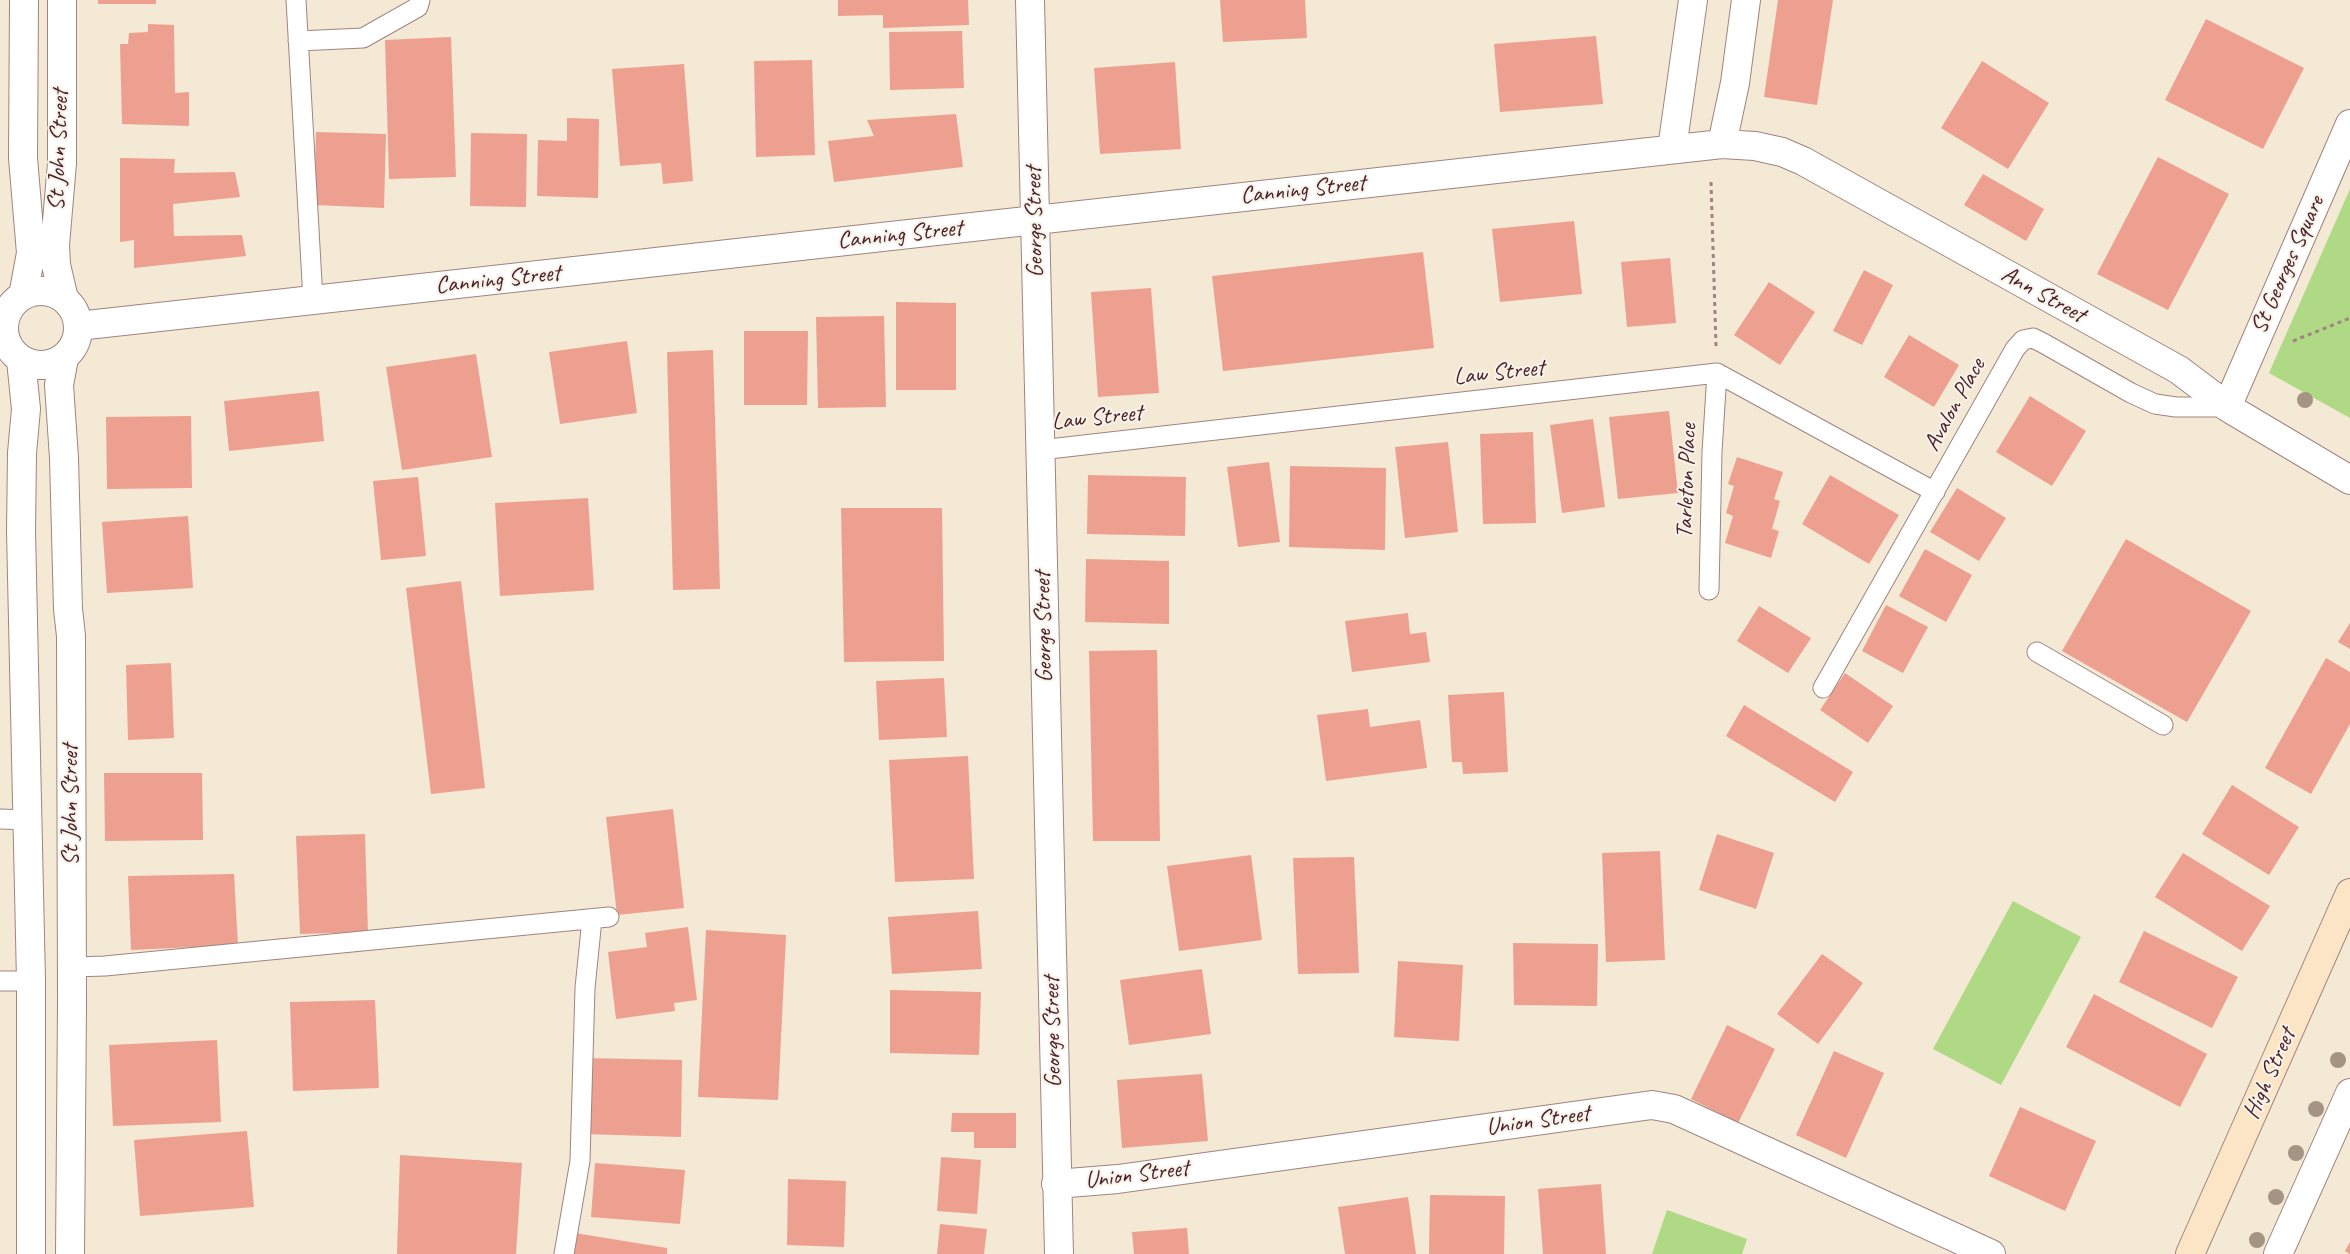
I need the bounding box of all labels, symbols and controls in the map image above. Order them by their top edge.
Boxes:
street label: St John Street [42,89,76,211]
street label: George Street [1020,166,1050,278]
street label: Canning Street [1239,169,1367,211]
street label: St Georges Square [2245,192,2331,338]
street label: Canning Street [836,214,964,256]
street label: Canning Street [434,259,562,301]
street label: Ann Street [1996,260,2090,330]
street label: Law Street [1452,354,1546,392]
street label: Avalon Place [1918,354,1992,456]
street label: Law Street [1050,399,1144,437]
street label: Tarleton Place [1671,423,1703,539]
street label: George Street [1029,571,1059,683]
street label: St John Street [57,744,85,866]
street label: George Street [1038,976,1068,1088]
street label: High Street [2237,1024,2303,1124]
street label: Union Street [1484,1099,1592,1143]
street label: Union Street [1084,1154,1190,1196]

